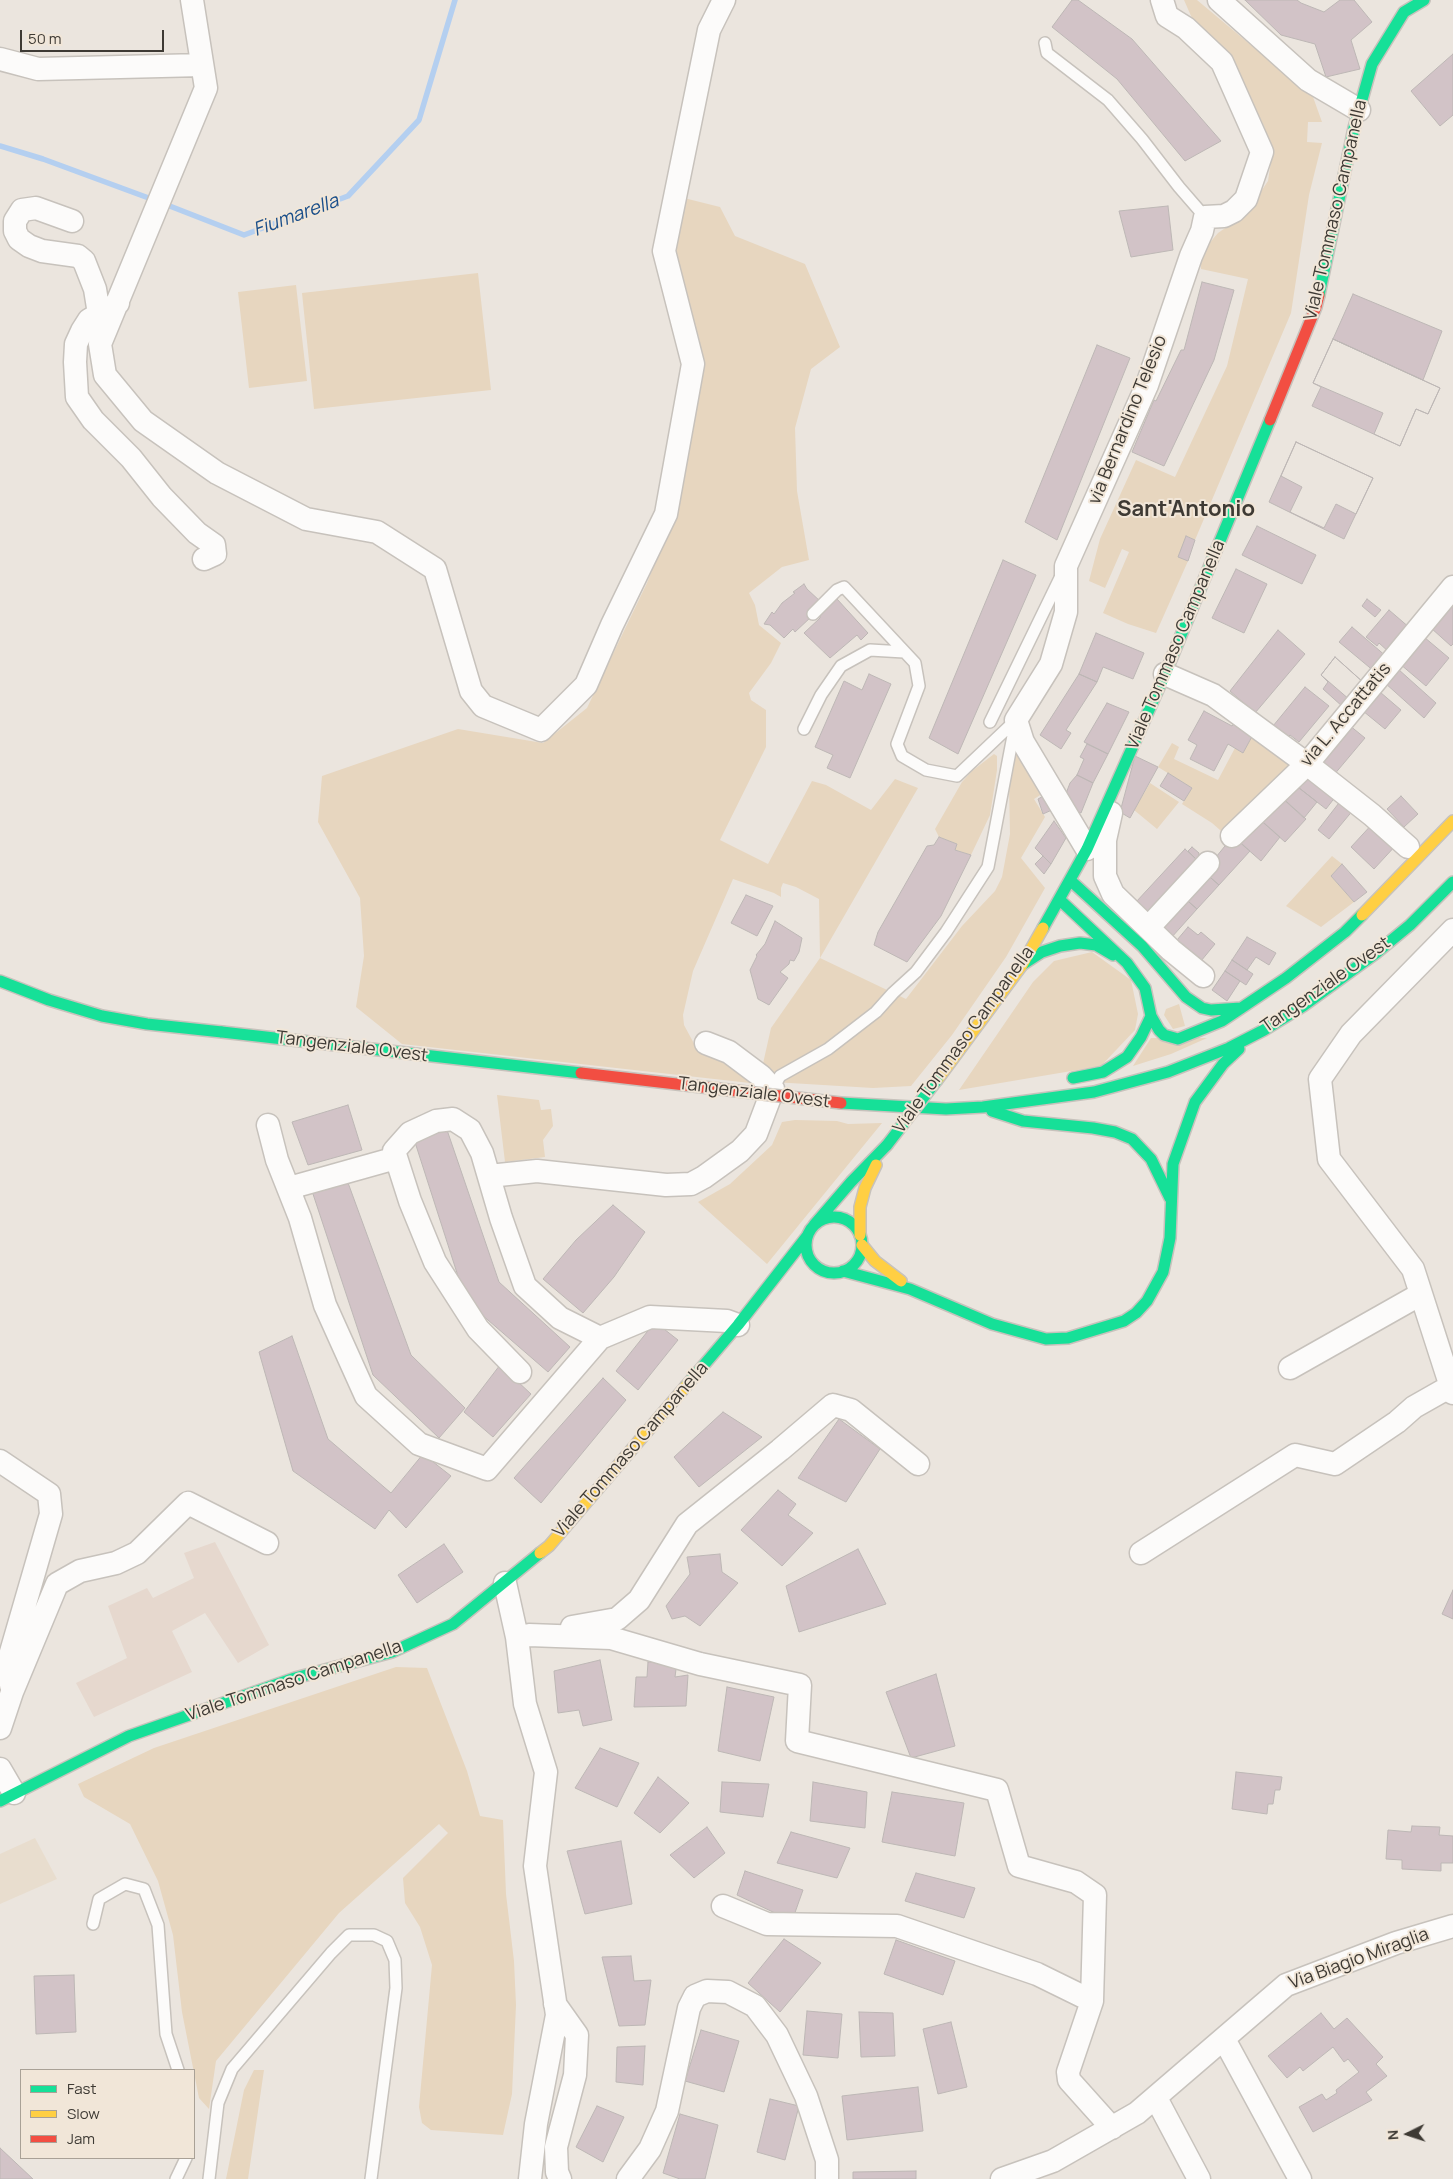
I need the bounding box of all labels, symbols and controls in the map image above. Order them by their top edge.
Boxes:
scale bar [22,20,166,52]
text: 50 m [28,28,62,49]
street label: Viale Tommaso Campanella [1300,98,1372,322]
water label: Fiumarella [250,190,342,242]
street label: via Bernardino Telesio [1084,332,1172,508]
district label: Sant'Antonio [1117,497,1255,523]
street label: Viale Tommaso Campanella [1122,537,1230,753]
street label: via L. Accattatis [1296,658,1396,772]
street label: Tangenziale Ovest [1257,932,1395,1038]
street label: Viale Tommaso Campanella [889,942,1039,1138]
street label: Tangenziale Ovest [275,1027,429,1067]
street label: Tangenziale Ovest [677,1073,831,1113]
street label: Viale Tommaso Campanella [549,1358,713,1542]
street label: Viale Tommaso Campanella [183,1636,405,1726]
street label: Via Biagio Miraglia [1286,1924,1432,1994]
legend [20,2069,195,2159]
text: Fast [67,2078,96,2099]
text: Slow [67,2103,100,2124]
north arrow [1383,2109,1433,2159]
text: Jam [67,2128,95,2149]
text: N [1383,2129,1402,2141]

